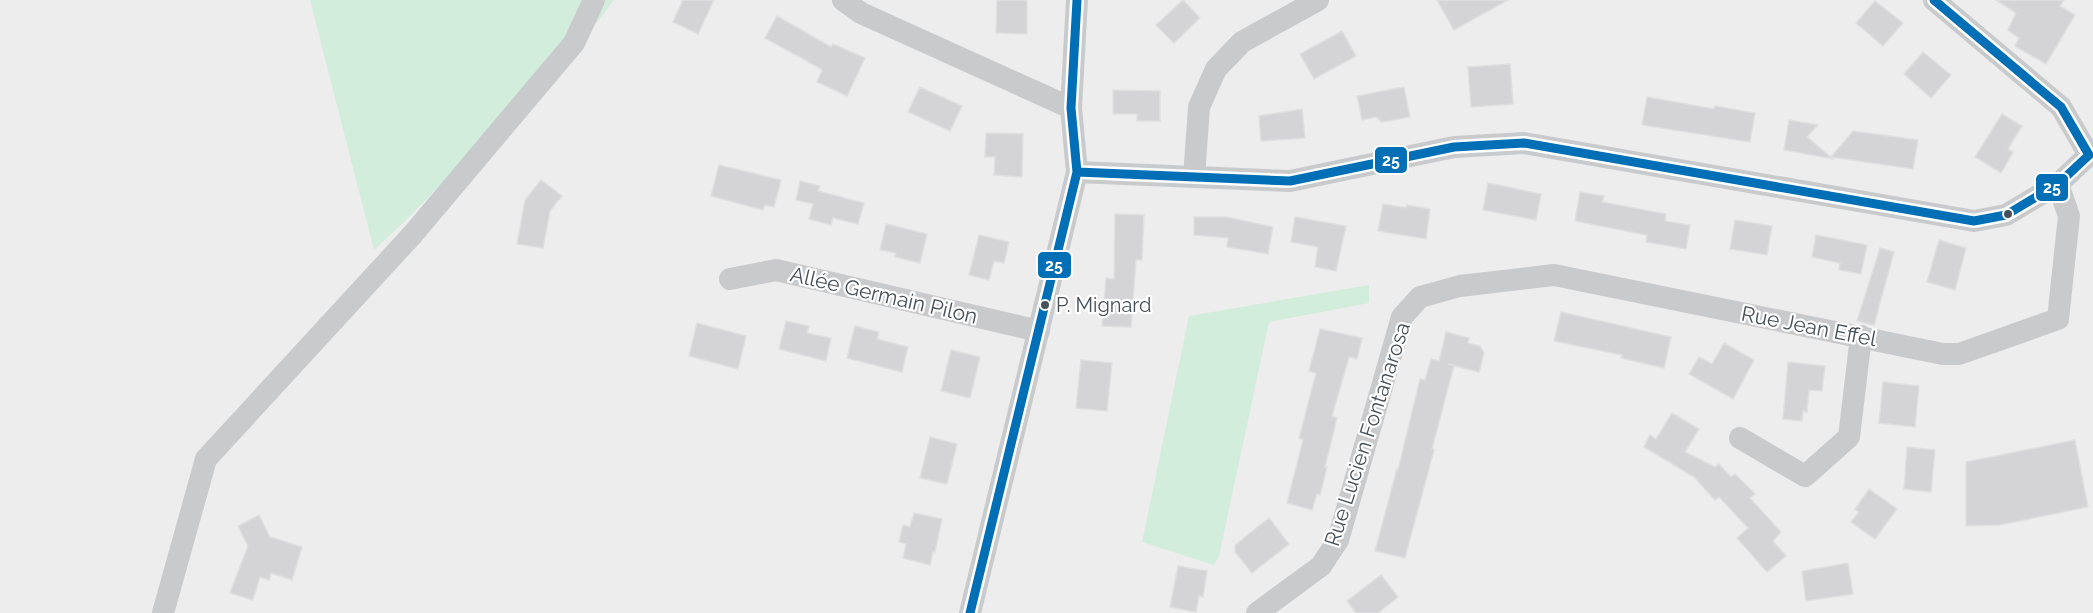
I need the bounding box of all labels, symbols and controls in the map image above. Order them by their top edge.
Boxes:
line badge: 25 [1374,146,1408,174]
text: 25 [1382,151,1400,170]
line badge: 25 [2035,173,2069,202]
text: 25 [2043,178,2061,197]
unlabelled marker [2002,208,2014,220]
line badge: 25 [1037,251,1072,279]
text: 25 [1045,256,1063,275]
street label: Allée Germain Pilon [788,261,980,329]
place label: P. Mignard [1056,293,1152,317]
marker: P. Mignard [1039,299,1051,311]
street label: Rue Jean Effel [1739,301,1879,351]
street label: Rue Lucien Fontanarosa [1319,319,1415,549]

